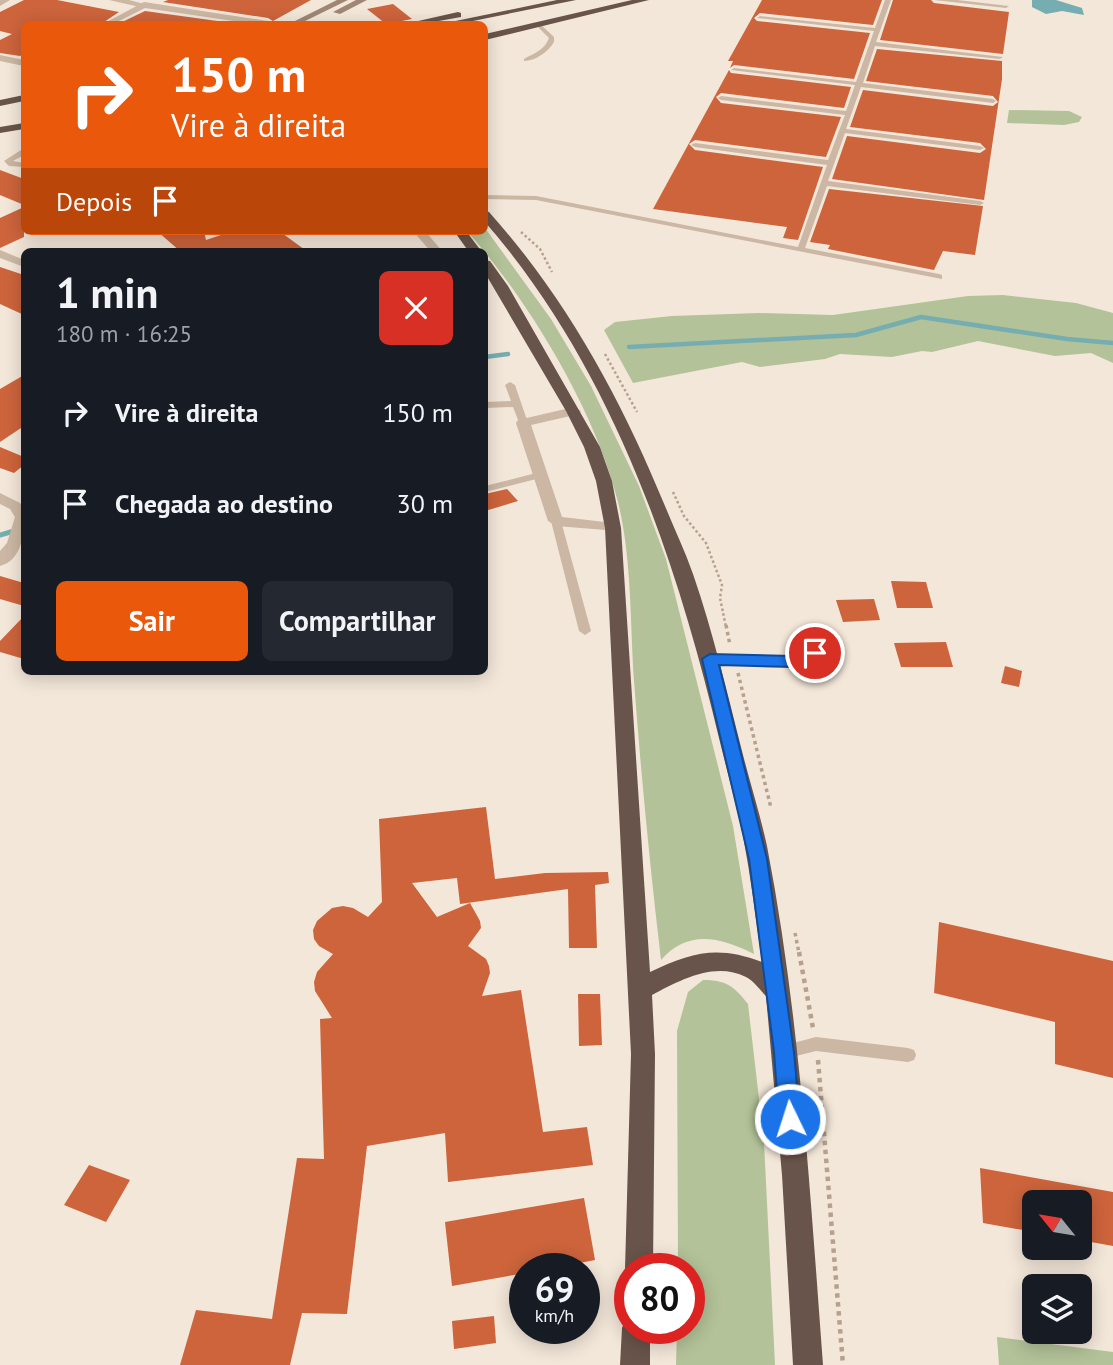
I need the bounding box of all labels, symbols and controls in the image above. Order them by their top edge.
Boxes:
text: 150 m [171,42,306,106]
icon: right [56,49,147,140]
text: Vire à direita [171,104,346,146]
icon: arrive [146,182,184,220]
text: Depois [56,185,132,218]
text: 1 min [56,265,158,320]
button: close [379,271,453,345]
text: 180 m · 16:25 [56,319,192,348]
icon: right [56,394,94,432]
text: Vire à direita [115,396,258,429]
text: 150 m [382,396,453,429]
icon: arrive [56,485,94,523]
text: Chegada ao destino [115,487,333,520]
text: 30 m [397,487,453,520]
button: Sair [56,581,248,661]
button: Compartilhar [262,581,453,661]
pin [785,623,845,683]
icon: arrive [796,634,834,672]
position arrow [753,1082,827,1156]
north arrow [1022,1190,1092,1260]
map controls [1022,1190,1092,1344]
speed limit sign: 80 [614,1253,705,1344]
text: 69 [535,1266,574,1312]
button: layers [1022,1274,1092,1344]
text: km/h [535,1304,574,1327]

